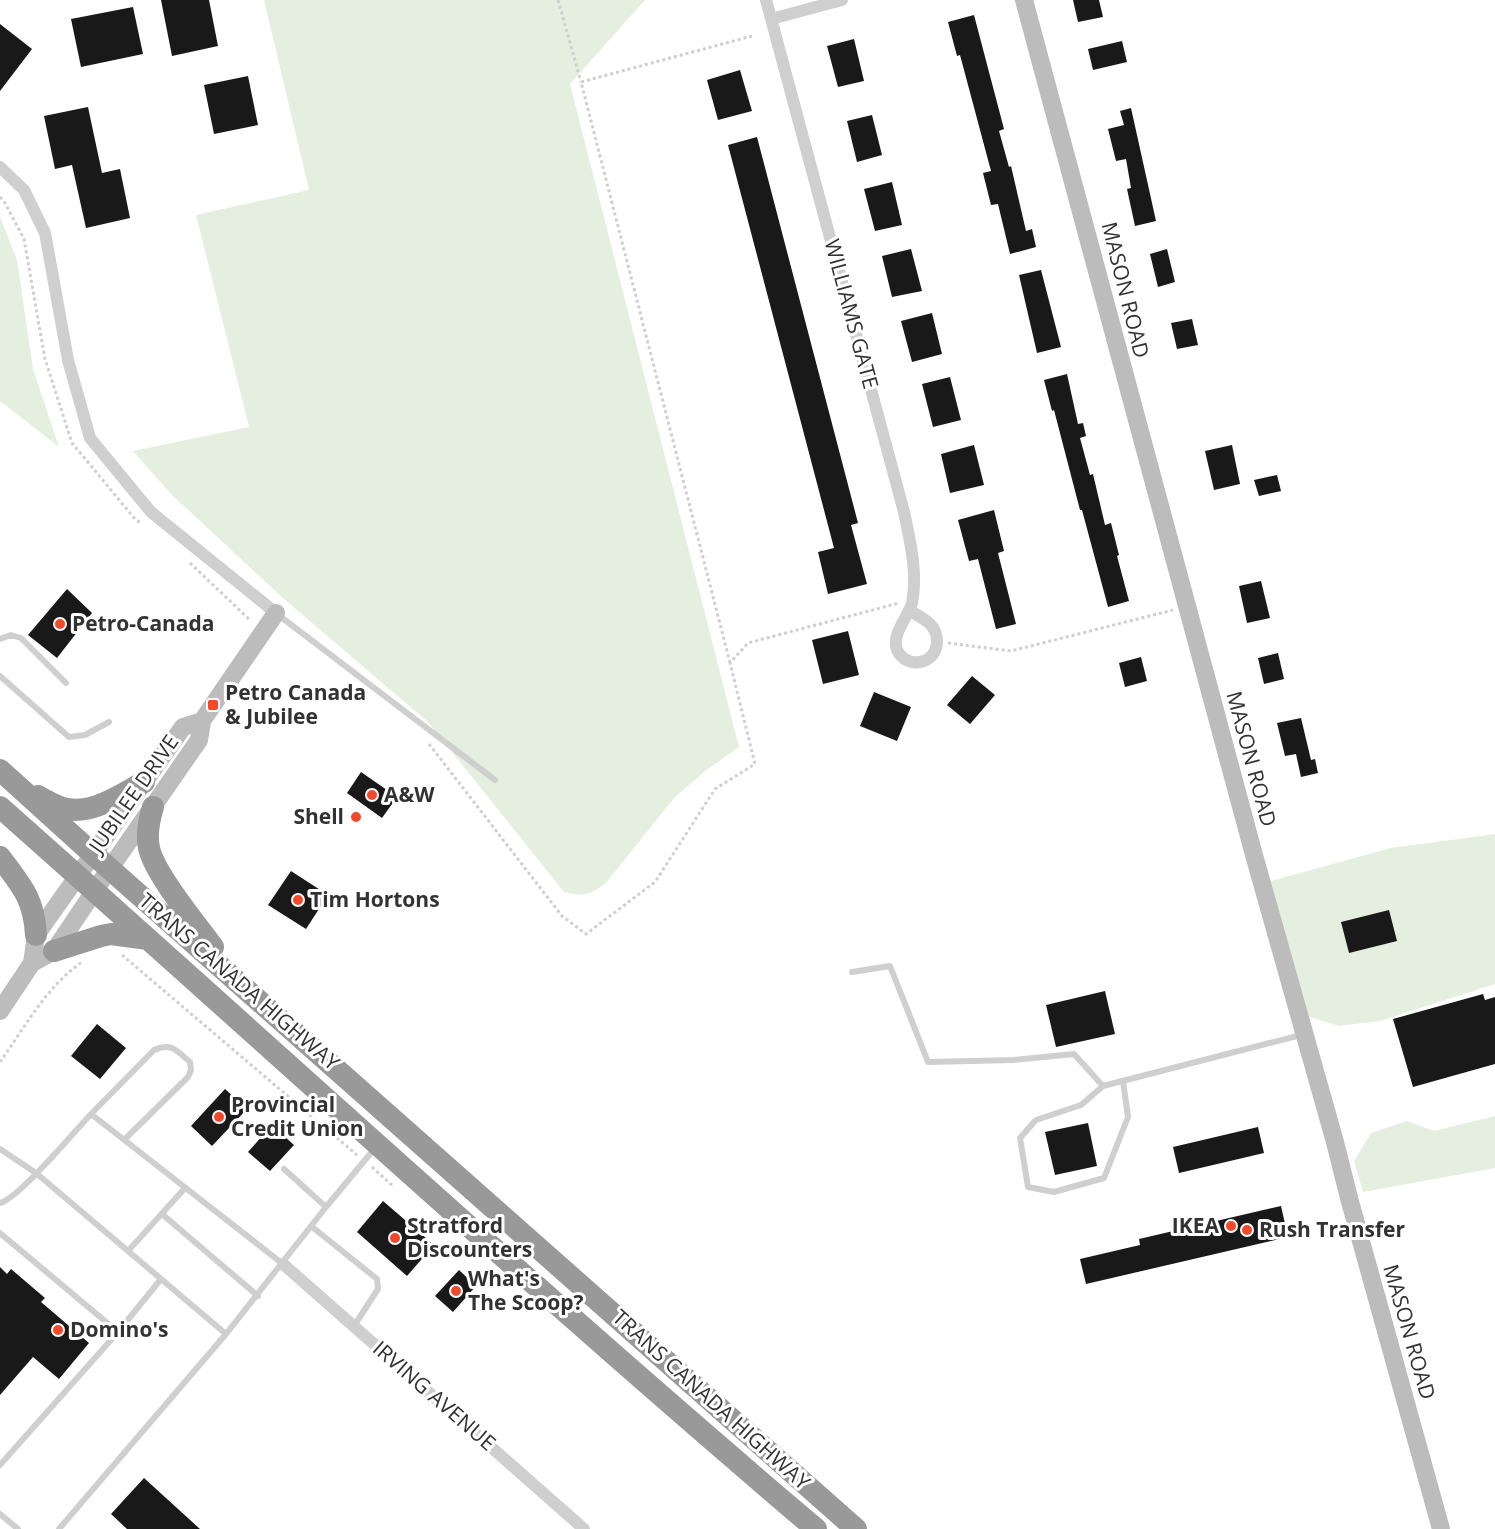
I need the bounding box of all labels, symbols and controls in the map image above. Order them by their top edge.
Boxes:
street label: MASON ROAD [1096,219,1156,361]
street label: WILLIAMS GATE [819,236,885,392]
place label: Petro-Canada [72,609,215,637]
marker: Petro-Canada [53,617,67,631]
place label: Petro Canada & Jubilee [225,678,366,730]
street label: MASON ROAD [1220,688,1283,830]
marker: Petro Canada & Jubilee [206,698,220,712]
street label: JUBILEE DRIVE [81,729,184,860]
place label: A&W [384,780,435,808]
marker: A&W [365,788,379,802]
place label: Shell [293,802,344,830]
marker: Shell [349,810,363,824]
place label: Tim Hortons [310,885,440,913]
street label: TRANS CANADA HIGHWAY [134,886,346,1076]
marker: Tim Hortons [291,893,305,907]
place label: Provincial Credit Union [231,1090,363,1142]
marker: Provincial Credit Union [212,1110,226,1124]
place label: Stratford Discounters [407,1211,532,1263]
place label: IKEA [1172,1211,1220,1239]
place label: Rush Transfer [1259,1215,1406,1243]
marker: IKEA [1224,1219,1238,1233]
marker: Rush Transfer [1240,1223,1254,1237]
marker: Stratford Discounters [388,1231,402,1245]
street label: MASON ROAD [1377,1261,1443,1402]
place label: What's The Scoop? [468,1264,584,1316]
marker: What's The Scoop? [449,1284,463,1298]
street label: TRANS CANADA HIGHWAY [607,1303,817,1496]
place label: Domino's [70,1315,168,1343]
marker: Domino's [51,1323,65,1337]
street label: IRVING AVENUE [367,1334,502,1456]

